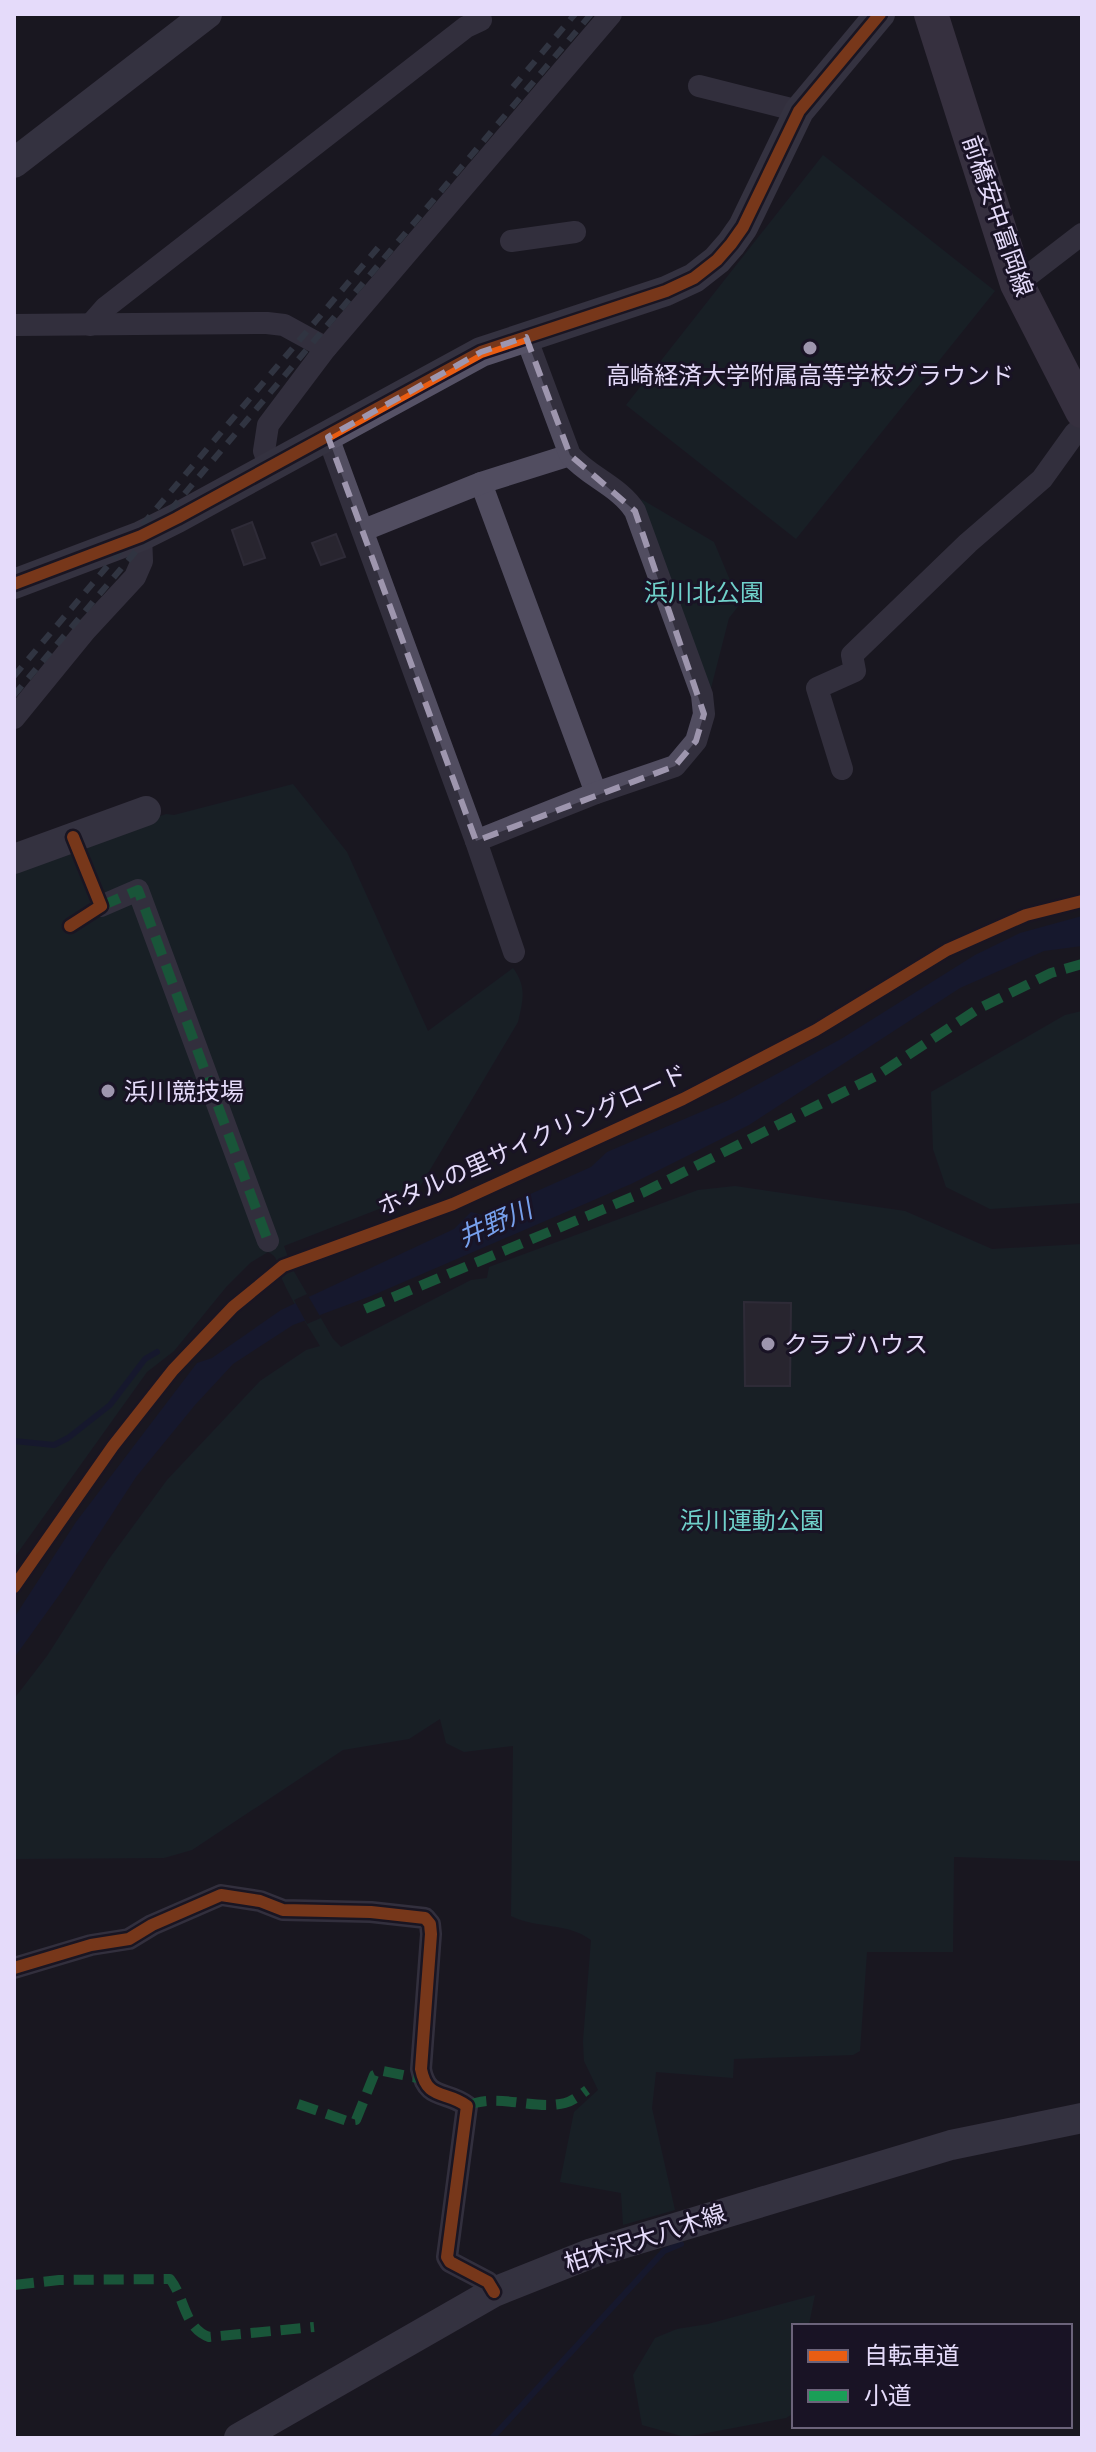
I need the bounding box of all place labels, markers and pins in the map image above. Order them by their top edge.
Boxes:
marker: 高崎経済大学附属高等学校グラウンド [801,339,819,357]
place label: 高崎経済大学附属高等学校グラウンド [606,361,1014,390]
place label: 浜川競技場 [124,1077,244,1106]
marker: 浜川競技場 [99,1082,117,1100]
place label: クラブハウス [784,1330,928,1359]
marker: クラブハウス [759,1335,777,1353]

